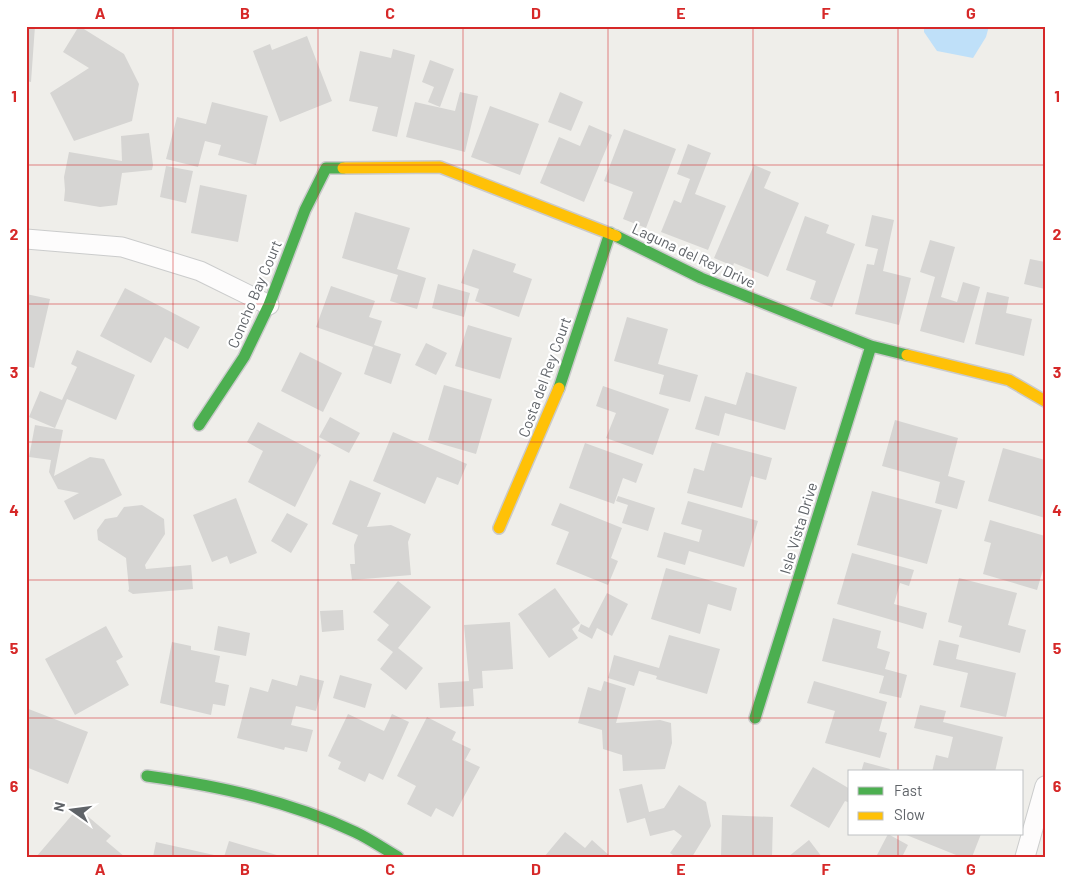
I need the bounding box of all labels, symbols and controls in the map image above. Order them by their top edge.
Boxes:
text: A [95,3,106,22]
text: B [240,3,250,22]
text: C [385,3,395,22]
text: D [531,3,541,22]
text: E [676,3,686,22]
text: F [822,3,831,22]
text: G [966,3,976,22]
text: 1 [11,86,17,105]
text: 1 [1054,86,1060,105]
street label: Laguna del Rey Drive [630,219,758,291]
text: 2 [10,224,19,243]
text: 2 [1053,224,1062,243]
street label: Concho Bay Court [223,237,285,351]
street label: Costa del Rey Court [514,314,574,440]
text: 3 [10,362,18,381]
text: 3 [1053,362,1061,381]
street label: Isle Vista Drive [776,480,820,576]
text: 4 [9,500,19,519]
text: 4 [1052,500,1062,519]
text: 5 [10,638,19,657]
text: 5 [1053,638,1062,657]
legend [848,770,1024,836]
text: 6 [10,776,19,795]
text: 6 [1053,776,1062,795]
text: Fast [894,781,922,799]
north arrow [48,786,98,836]
text: N [50,800,68,813]
text: Slow [894,805,925,823]
text: A [95,859,106,878]
text: B [240,859,250,878]
text: C [385,859,395,878]
text: D [531,859,541,878]
text: E [676,859,686,878]
text: F [822,859,831,878]
text: G [966,859,976,878]

